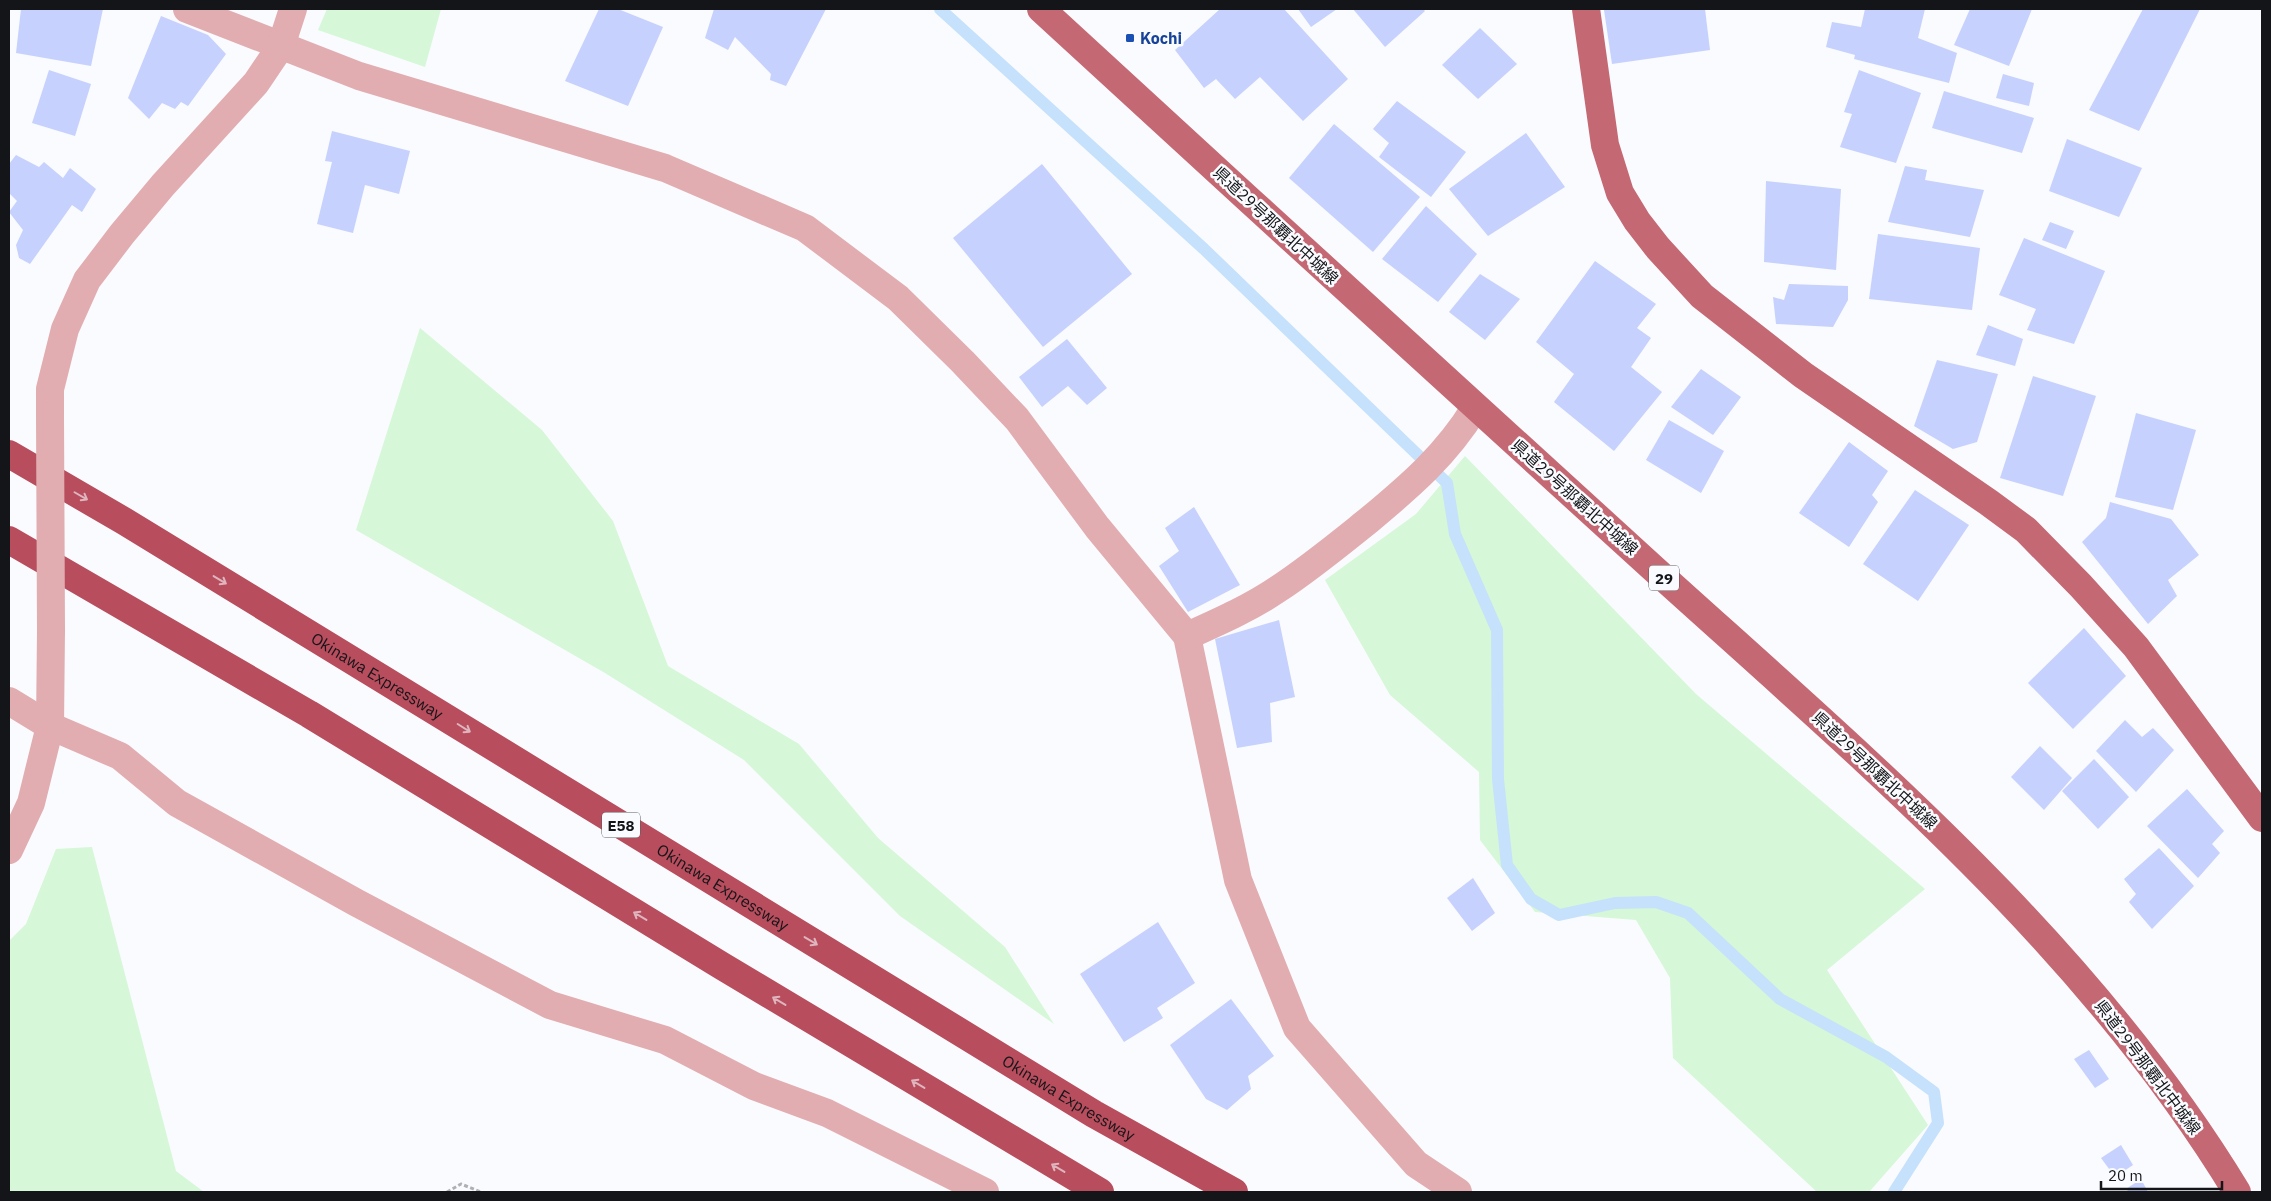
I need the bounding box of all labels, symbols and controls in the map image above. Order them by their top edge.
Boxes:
place label: Kochi [1140,28,1182,48]
marker: Kochi [1124,32,1136,44]
street label: 県道29号那覇北中城線 [1210,162,1342,288]
street label: 県道29号那覇北中城線 [1508,435,1642,559]
one-way arrow [74,491,89,501]
road number: 29 [1649,566,1679,590]
one-way arrow [213,575,227,585]
street label: Okinawa Expressway [308,628,447,724]
street label: 県道29号那覇北中城線 [1809,707,1941,833]
one-way arrow [456,724,470,734]
road number: E58 [602,812,640,838]
street label: Okinawa Expressway [653,839,793,935]
one-way arrow [634,911,648,921]
one-way arrow [804,937,818,947]
one-way arrow [773,995,787,1005]
street label: 県道29号那覇北中城線 [2091,996,2205,1138]
street label: Okinawa Expressway [999,1050,1139,1145]
one-way arrow [912,1079,926,1089]
scale bar [2101,1158,2222,1190]
one-way arrow [1051,1163,1065,1173]
text: 20 m [2108,1166,2143,1185]

